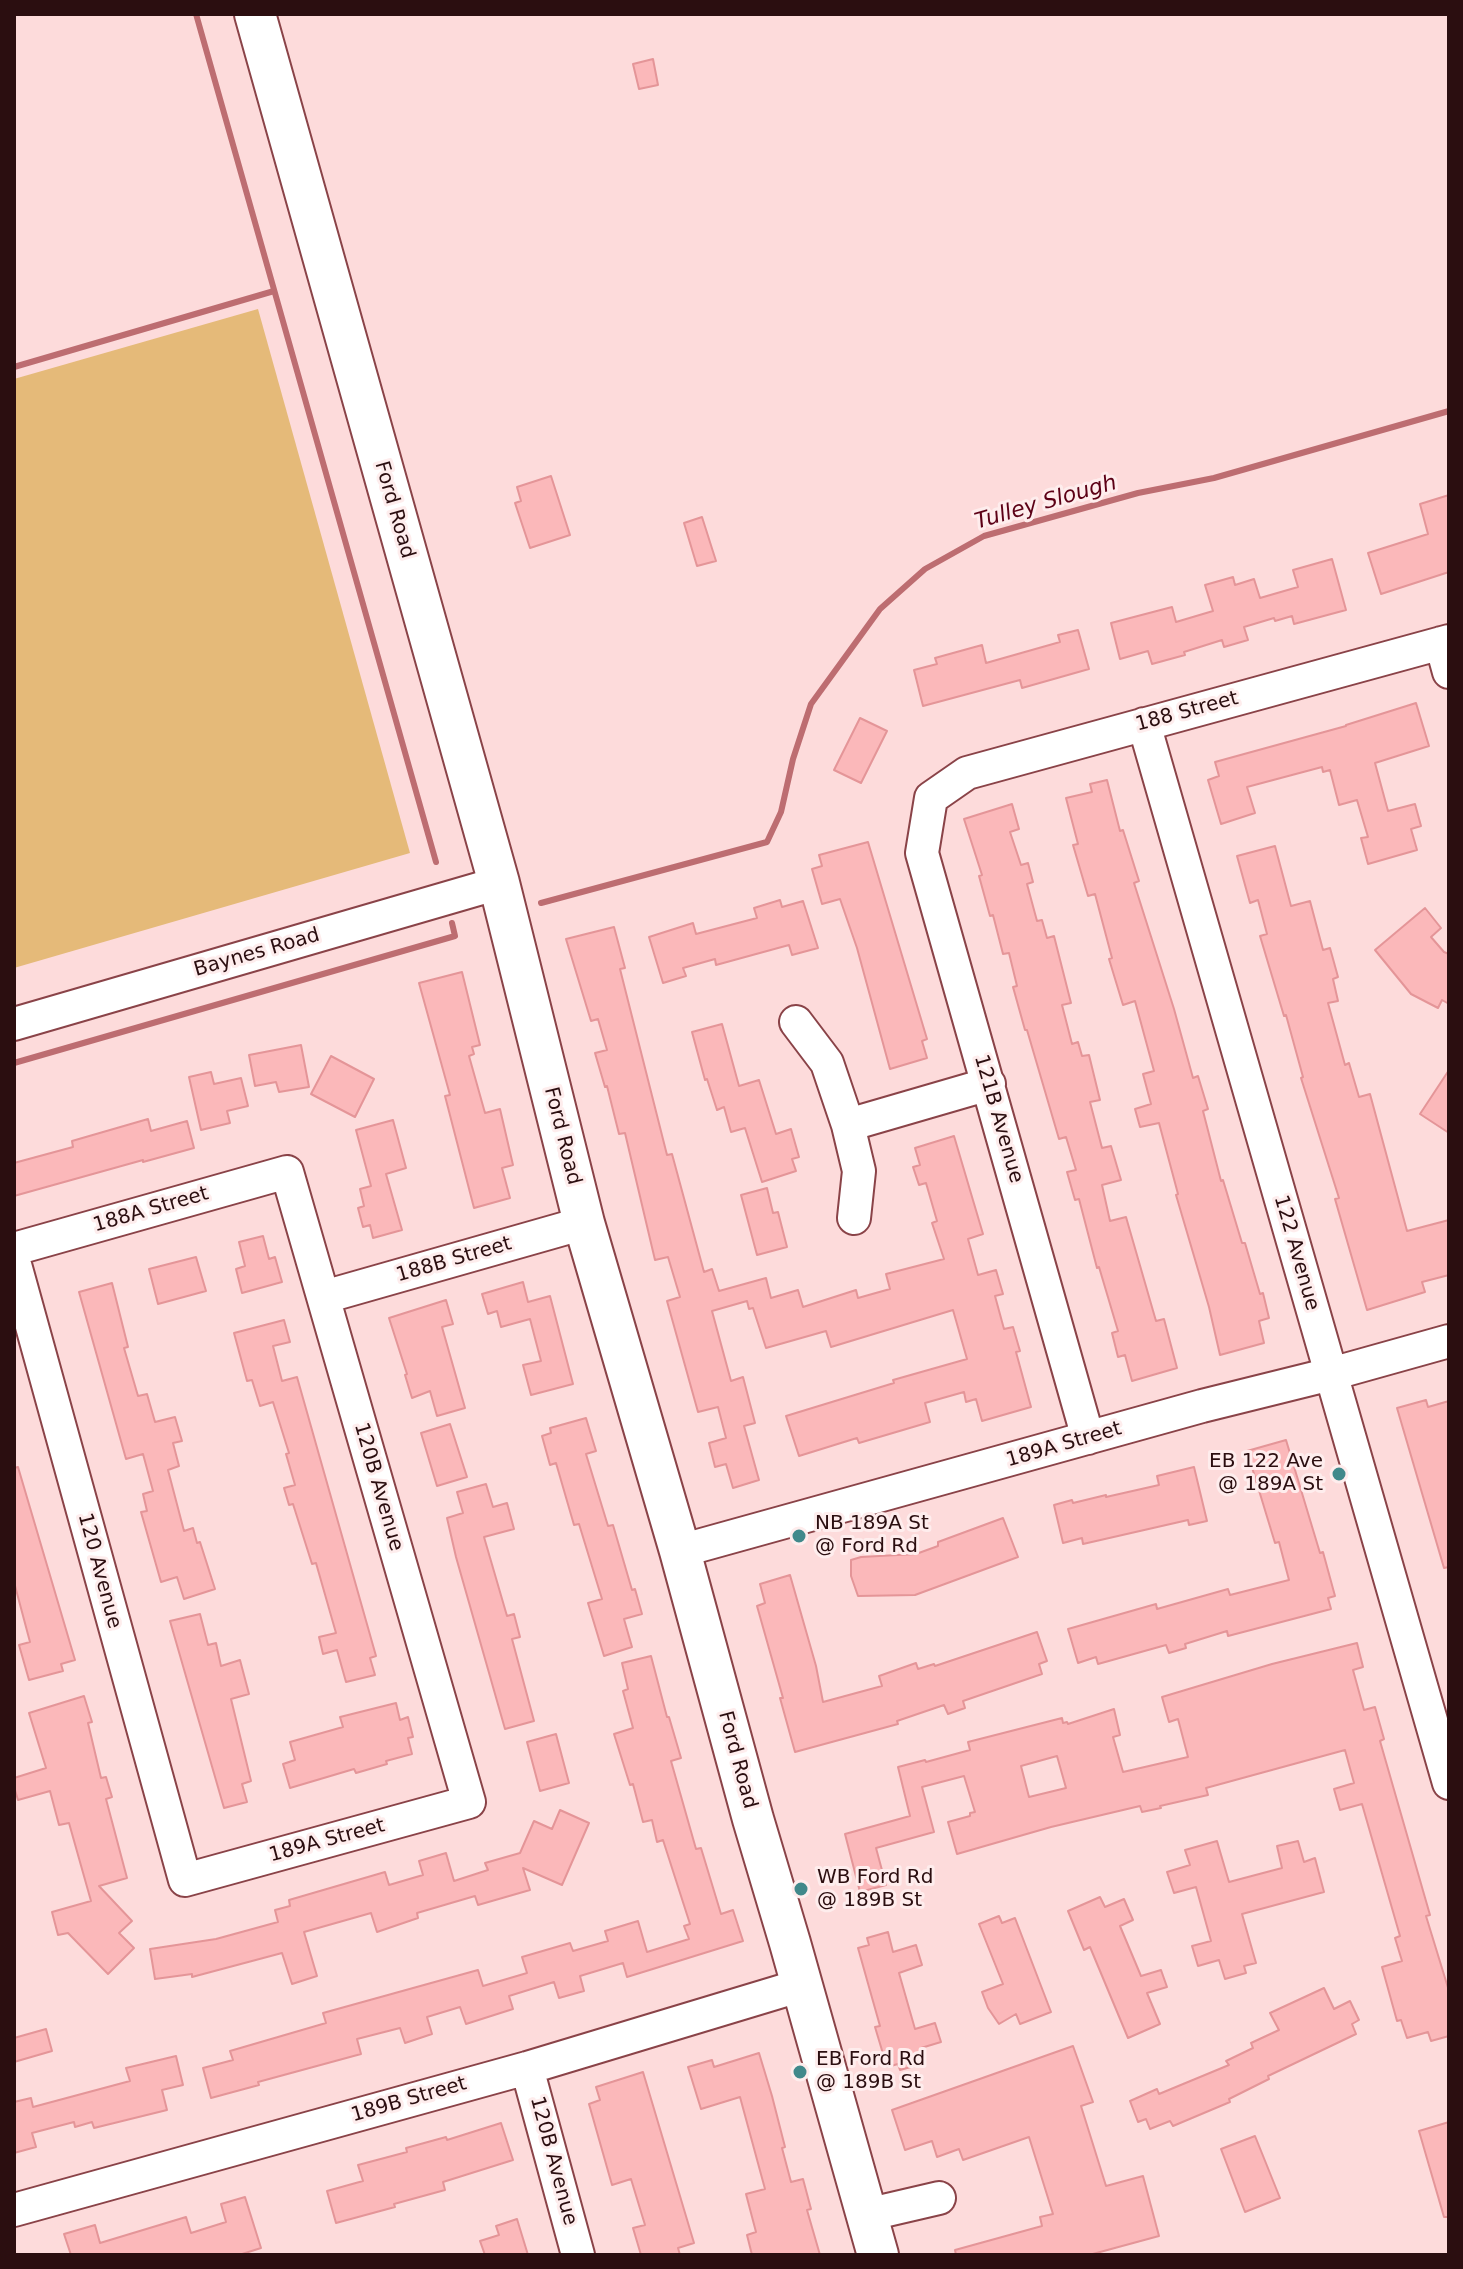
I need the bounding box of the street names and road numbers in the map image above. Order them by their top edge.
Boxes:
street label: Ford Road [369,459,419,561]
street label: 188 Street [1133,687,1241,737]
street label: Baynes Road [191,924,323,982]
street label: 121B Avenue [968,1052,1028,1186]
street label: Ford Road [538,1085,586,1187]
street label: 188A Street [91,1182,211,1238]
street label: 122 Avenue [1268,1193,1324,1313]
street label: 188B Street [393,1232,515,1288]
street label: 189A Street [1004,1417,1124,1473]
street label: 120B Avenue [348,1420,408,1554]
street label: 120 Avenue [72,1510,126,1632]
street label: Ford Road [712,1709,762,1811]
street label: 189A Street [266,1814,388,1868]
street label: 189B Street [348,2072,470,2128]
street label: 120B Avenue [524,2094,582,2228]

